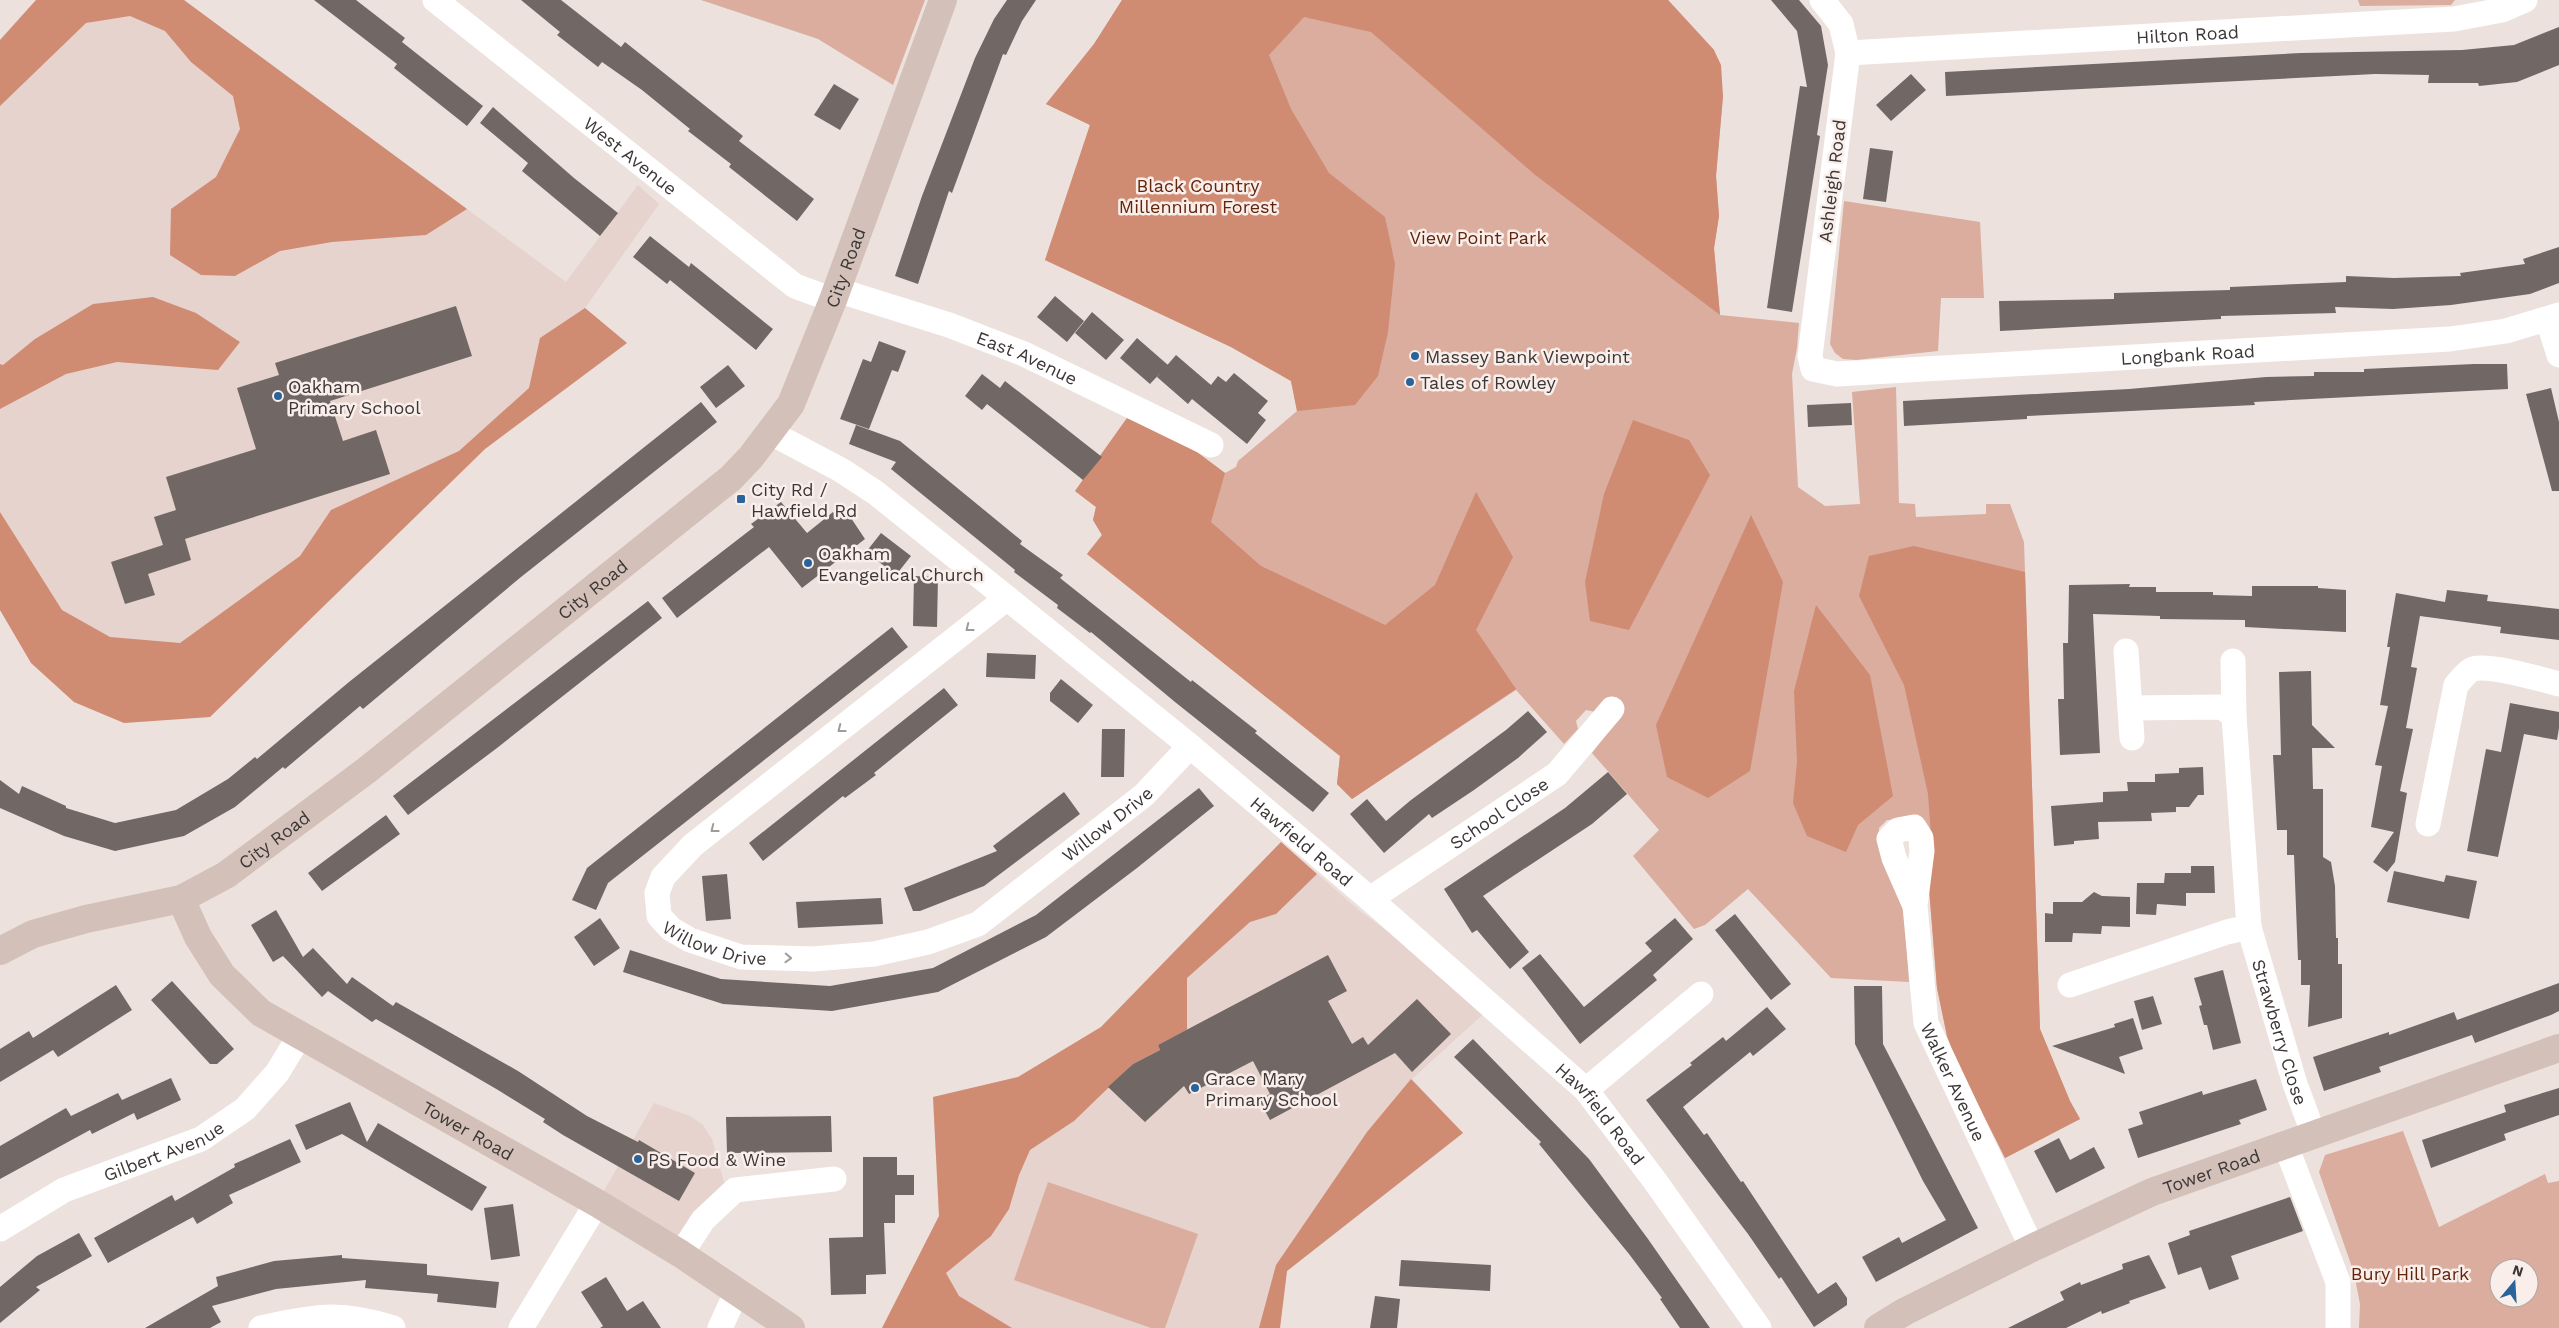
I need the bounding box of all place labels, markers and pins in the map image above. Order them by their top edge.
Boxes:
place label: Massey Bank Viewpoint [1425,346,1630,367]
marker: Massey Bank Viewpoint [1409,350,1421,362]
place label: Tales of Rowley [1420,372,1557,393]
place label: Oakham Primary School [288,376,421,418]
marker: Tales of Rowley [1404,376,1416,388]
marker: Oakham Primary School [272,390,284,402]
place label: City Rd / Hawfield Rd [751,479,857,521]
marker: City Rd / Hawfield Rd [735,493,747,505]
place label: Oakham Evangelical Church [818,543,984,585]
marker: Oakham Evangelical Church [802,557,814,569]
place label: Grace Mary Primary School [1205,1068,1338,1110]
marker: Grace Mary Primary School [1189,1082,1201,1094]
place label: PS Food & Wine [648,1149,786,1170]
marker: PS Food & Wine [632,1153,644,1165]

